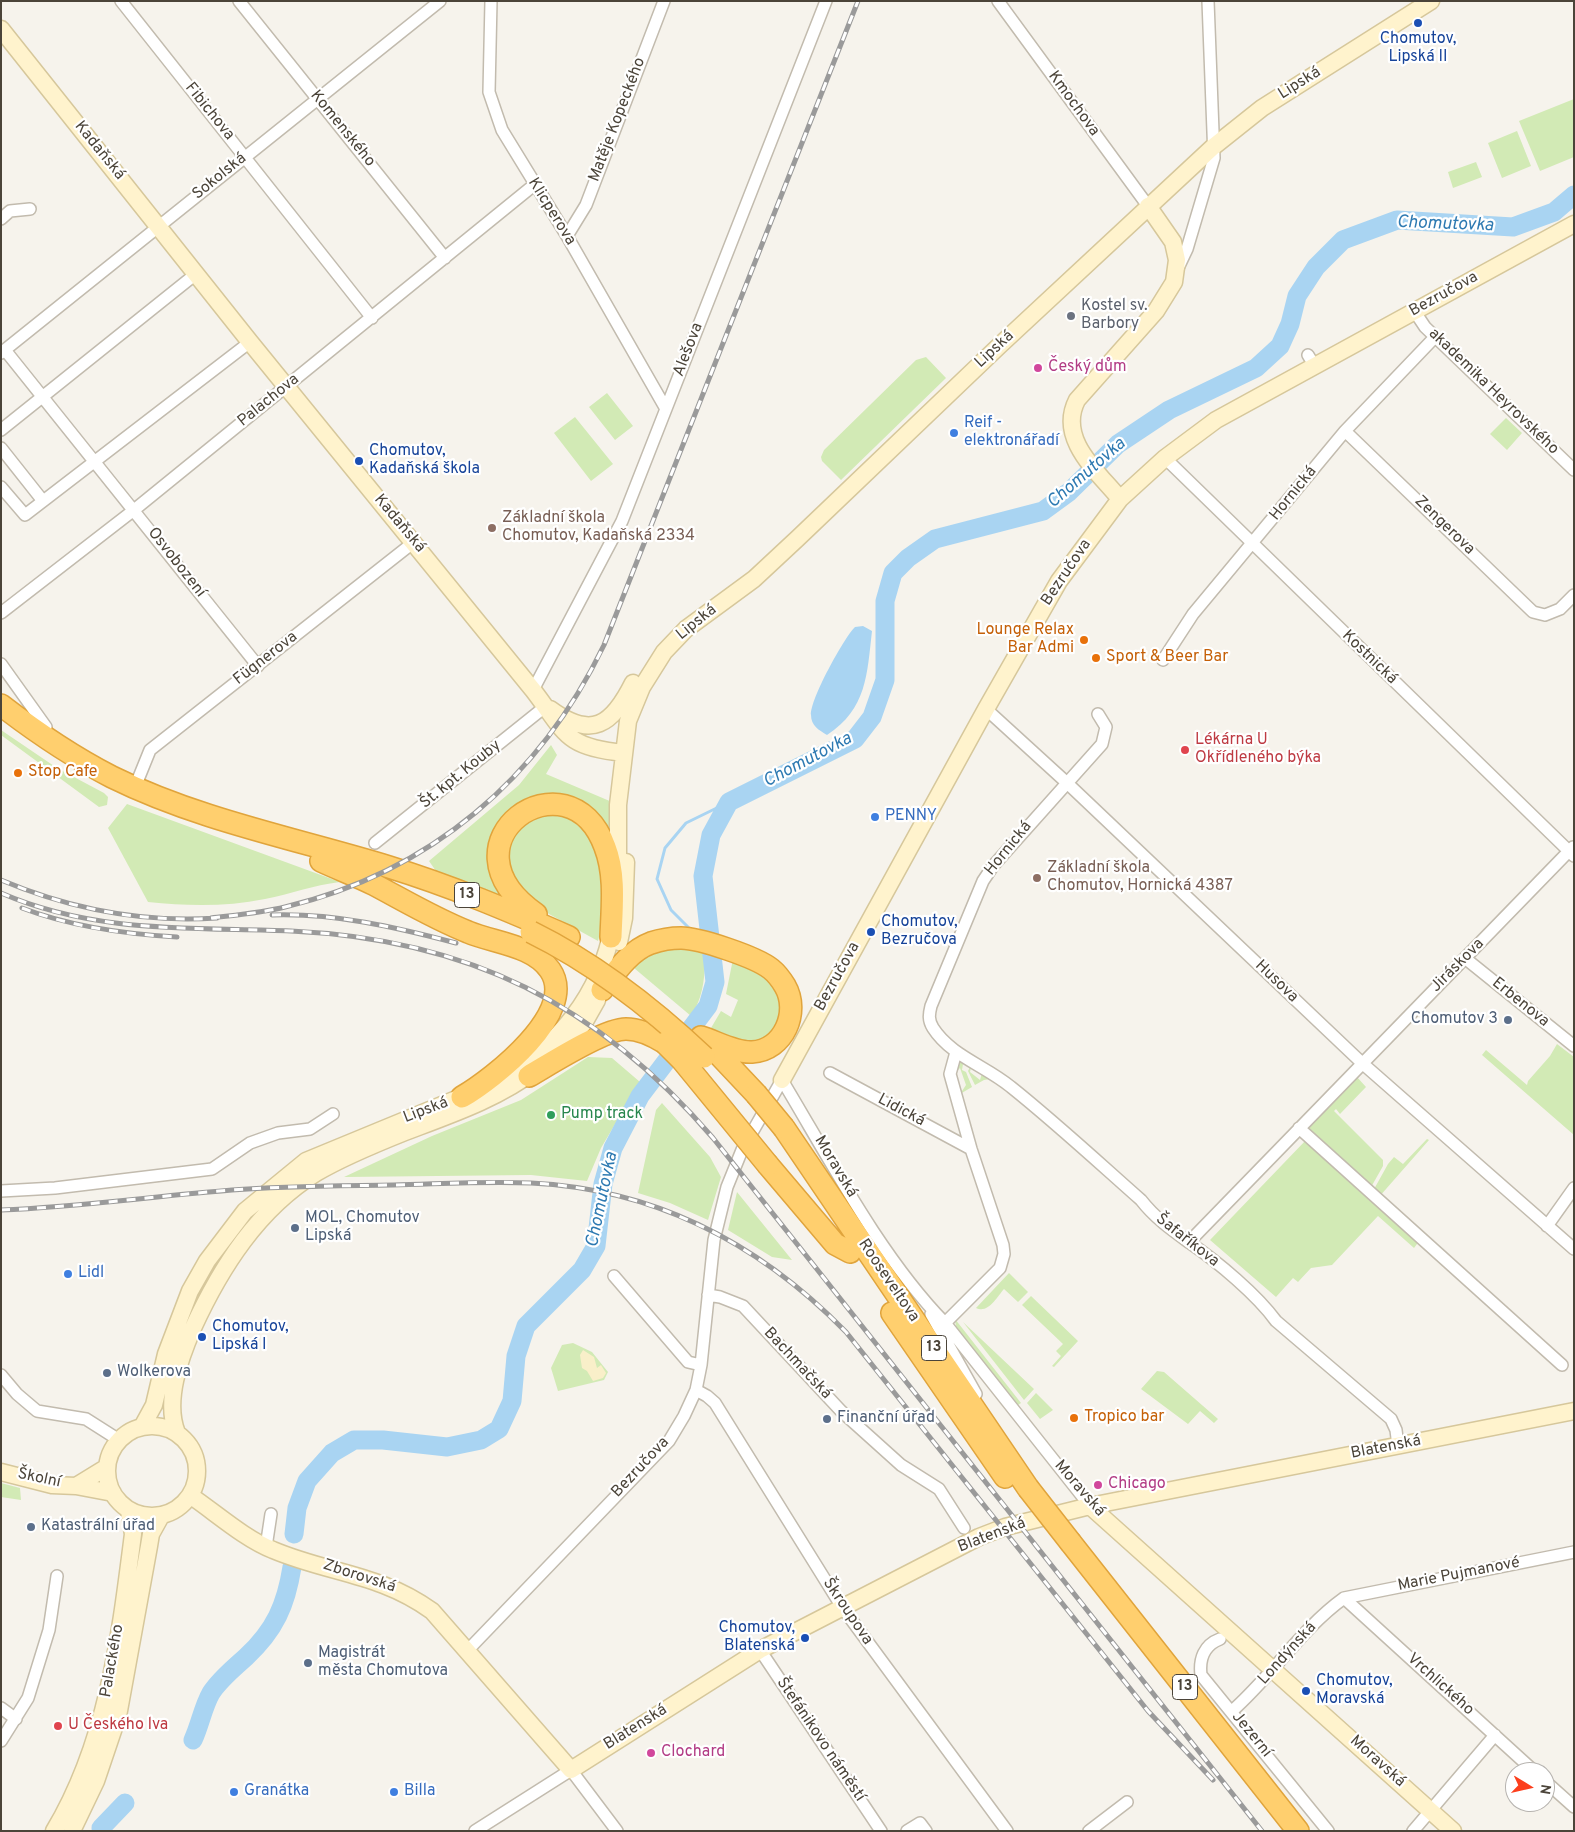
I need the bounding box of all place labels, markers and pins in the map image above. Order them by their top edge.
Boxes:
marker: Chomutov, Lipská II [1412,17,1424,29]
place label: Chomutov, Lipská II [1380,30,1456,68]
place label: Kostel sv. Barbory [1081,297,1148,335]
marker: Kostel sv. Barbory [1065,310,1077,322]
place label: Český dům [1048,358,1127,378]
marker: Český dům [1032,362,1044,374]
place label: Reif - elektronářadí [964,414,1059,452]
marker: Reif - elektronářadí [948,427,960,439]
place label: Chomutov, Kadaňská škola [369,442,480,480]
marker: Chomutov, Kadaňská škola [353,455,365,467]
place label: Základní škola Chomutov, Kadaňská 2334 [502,509,695,547]
marker: Základní škola Chomutov, Kadaňská 2334 [486,522,498,534]
place label: Lounge Relax Bar Admi [976,621,1074,659]
marker: Lounge Relax Bar Admi [1078,634,1090,646]
place label: Sport & Beer Bar [1106,648,1228,668]
marker: Sport & Beer Bar [1090,652,1102,664]
place label: Lékárna U Okřídleného býka [1195,731,1321,769]
marker: Lékárna U Okřídleného býka [1179,744,1191,756]
place label: Stop Cafe [28,763,97,783]
marker: Stop Cafe [12,767,24,779]
place label: PENNY [885,807,937,827]
marker: PENNY [869,811,881,823]
place label: Základní škola Chomutov, Hornická 4387 [1047,859,1233,897]
marker: Základní škola Chomutov, Hornická 4387 [1031,872,1043,884]
place label: Chomutov, Bezručova [881,913,957,951]
marker: Chomutov, Bezručova [865,926,877,938]
place label: Chomutov 3 [1411,1010,1498,1030]
marker: Chomutov 3 [1502,1014,1514,1026]
place label: Pump track [561,1105,643,1125]
marker: Pump track [545,1109,557,1121]
place label: MOL, Chomutov Lipská [305,1209,420,1247]
marker: MOL, Chomutov Lipská [289,1222,301,1234]
place label: Lidl [78,1264,104,1284]
marker: Lidl [62,1268,74,1280]
place label: Chomutov, Lipská I [212,1318,288,1356]
marker: Chomutov, Lipská I [196,1331,208,1343]
place label: Wolkerova [117,1363,191,1383]
marker: Wolkerova [101,1367,113,1379]
place label: Tropico bar [1084,1408,1165,1428]
place label: Finanční úřad [837,1409,935,1429]
marker: Tropico bar [1068,1412,1080,1424]
marker: Finanční úřad [821,1413,833,1425]
place label: Chicago [1108,1475,1166,1495]
marker: Chicago [1092,1479,1104,1491]
place label: Katastrální úřad [41,1517,155,1537]
marker: Katastrální úřad [25,1521,37,1533]
place label: Chomutov, Blatenská [719,1619,795,1657]
marker: Chomutov, Blatenská [799,1632,811,1644]
place label: Magistrát města Chomutova [318,1644,448,1682]
marker: Magistrát města Chomutova [302,1657,314,1669]
place label: Chomutov, Moravská [1316,1672,1392,1710]
marker: Chomutov, Moravská [1300,1685,1312,1697]
place label: U Českého lva [68,1716,168,1736]
marker: U Českého lva [52,1720,64,1732]
place label: Clochard [661,1743,725,1763]
marker: Clochard [645,1747,657,1759]
place label: Granátka [244,1782,309,1802]
place label: Billa [404,1782,435,1802]
marker: Granátka [228,1786,240,1798]
marker: Billa [388,1786,400,1798]

